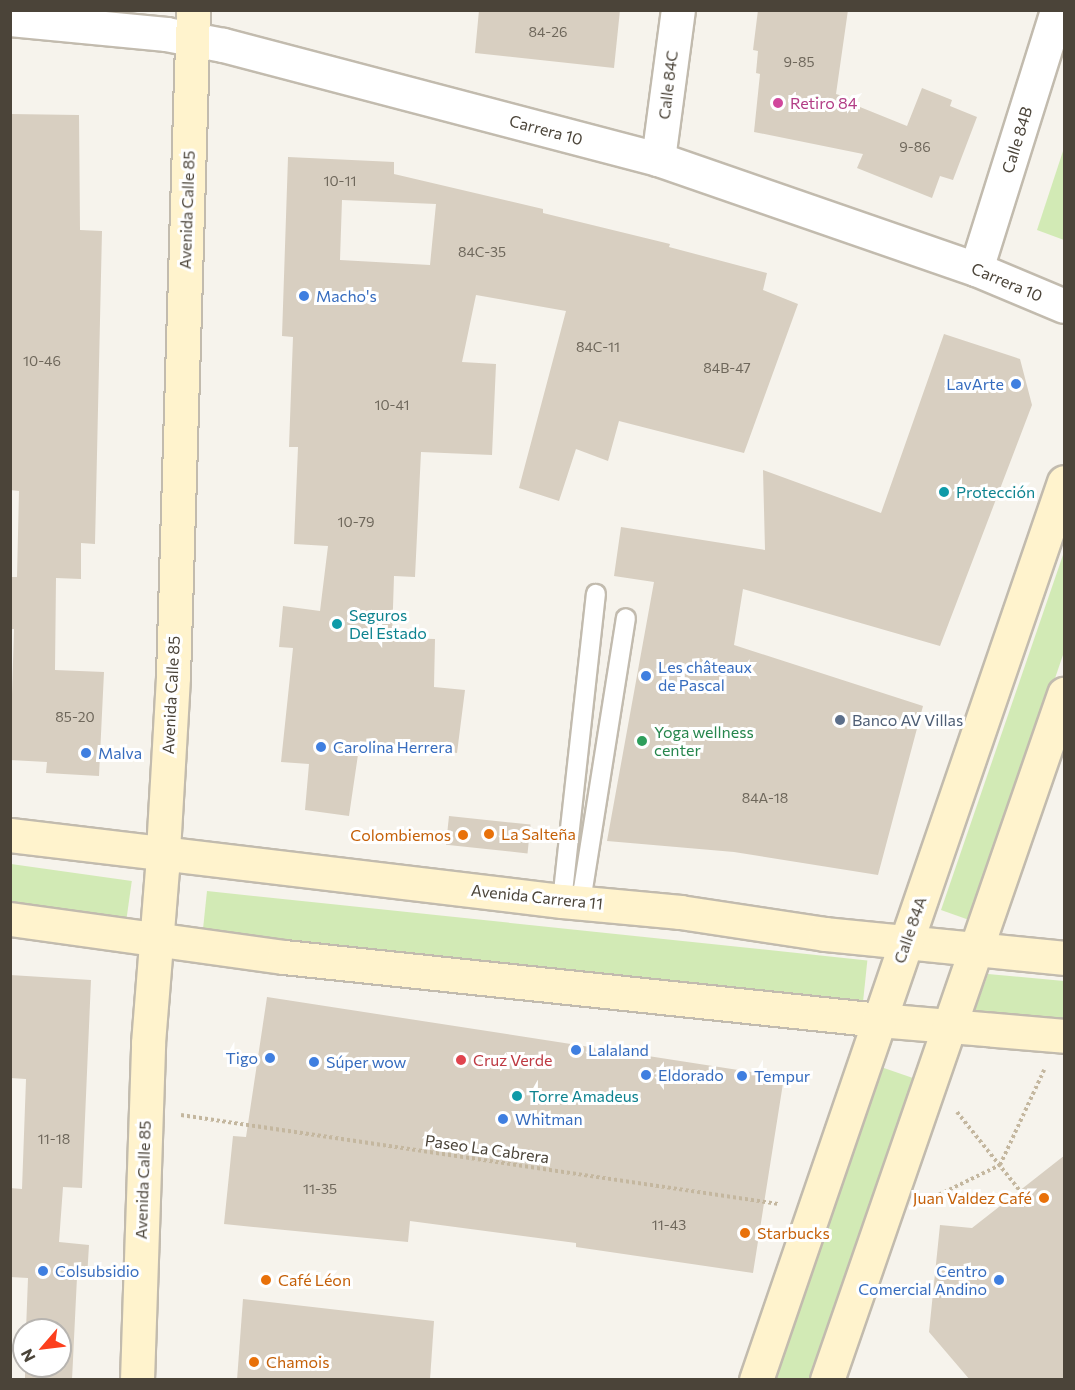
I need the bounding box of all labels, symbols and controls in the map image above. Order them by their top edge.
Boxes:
house number: 84-26 [528,24,568,40]
street label: Calle 84C [654,49,682,121]
house number: 9-85 [784,54,814,70]
place label: Retiro 84 [790,93,857,113]
marker: Retiro 84 [771,96,785,110]
street label: Calle 84B [998,104,1036,176]
street label: Carrera 10 [507,111,585,149]
house number: 9-86 [899,139,931,155]
street label: Avenida Calle 85 [175,150,199,270]
house number: 10-11 [323,173,357,189]
house number: 84C-35 [458,244,506,260]
street label: Carrera 10 [969,258,1045,306]
place label: Macho's [316,286,377,306]
marker: Macho's [297,289,311,303]
house number: 84C-11 [576,339,620,355]
house number: 10-46 [23,353,61,369]
house number: 84B-47 [703,360,751,376]
place label: LavArte [946,374,1004,394]
marker: LavArte [1009,377,1023,391]
house number: 10-41 [375,397,409,413]
place label: Protección [956,482,1035,502]
marker: Protección [937,485,951,499]
house number: 10-79 [338,514,374,530]
place label: Seguros Del Estado [349,605,427,643]
marker: Seguros Del Estado [330,617,344,631]
street label: Avenida Calle 85 [158,635,184,755]
place label: Les châteaux de Pascal [658,657,752,695]
marker: Les châteaux de Pascal [639,669,653,683]
house number: 85-20 [55,709,95,725]
place label: Banco AV Villas [852,710,963,730]
marker: Banco AV Villas [833,713,847,727]
place label: Yoga wellness center [654,722,754,760]
marker: Yoga wellness center [635,734,649,748]
place label: Carolina Herrera [333,737,453,757]
marker: Carolina Herrera [314,740,328,754]
place label: Malva [98,743,142,763]
marker: Malva [79,746,93,760]
house number: 84A-18 [742,790,788,806]
place label: La Salteña [501,824,576,844]
place label: Colombiemos [350,825,451,845]
marker: La Salteña [482,827,496,841]
marker: Colombiemos [456,828,470,842]
street label: Avenida Carrera 11 [470,881,604,913]
street label: Calle 84A [890,894,930,966]
place label: Lalaland [588,1040,649,1060]
marker: Lalaland [569,1043,583,1057]
place label: Tigo [226,1048,258,1068]
place label: Cruz Verde [473,1050,552,1070]
marker: Tigo [263,1051,277,1065]
place label: Súper wow [326,1052,406,1072]
marker: Cruz Verde [454,1053,468,1067]
marker: Súper wow [307,1055,321,1069]
place label: Eldorado [658,1065,724,1085]
place label: Tempur [754,1066,810,1086]
marker: Eldorado [639,1068,653,1082]
marker: Tempur [735,1069,749,1083]
place label: Torre Amadeus [529,1086,639,1106]
marker: Torre Amadeus [510,1089,524,1103]
place label: Whitman [515,1109,583,1129]
marker: Whitman [496,1112,510,1126]
street label: Avenida Calle 85 [131,1120,155,1240]
house number: 11-18 [38,1131,70,1147]
street label: Paseo La Cabrera [424,1131,550,1167]
house number: 11-35 [303,1181,337,1197]
place label: Juan Valdez Café [913,1188,1032,1208]
marker: Juan Valdez Café [1037,1191,1051,1205]
house number: 11-43 [652,1217,686,1233]
place label: Starbucks [757,1223,830,1243]
marker: Starbucks [738,1226,752,1240]
place label: Colsubsidio [55,1261,139,1281]
place label: Centro Comercial Andino [858,1261,987,1299]
marker: Colsubsidio [36,1264,50,1278]
place label: Café Léon [278,1270,351,1290]
marker: Café Léon [259,1273,273,1287]
marker: Centro Comercial Andino [992,1273,1006,1287]
north arrow [12,1318,72,1378]
text: N [16,1346,39,1366]
place label: Chamois [266,1352,329,1372]
marker: Chamois [247,1355,261,1369]

